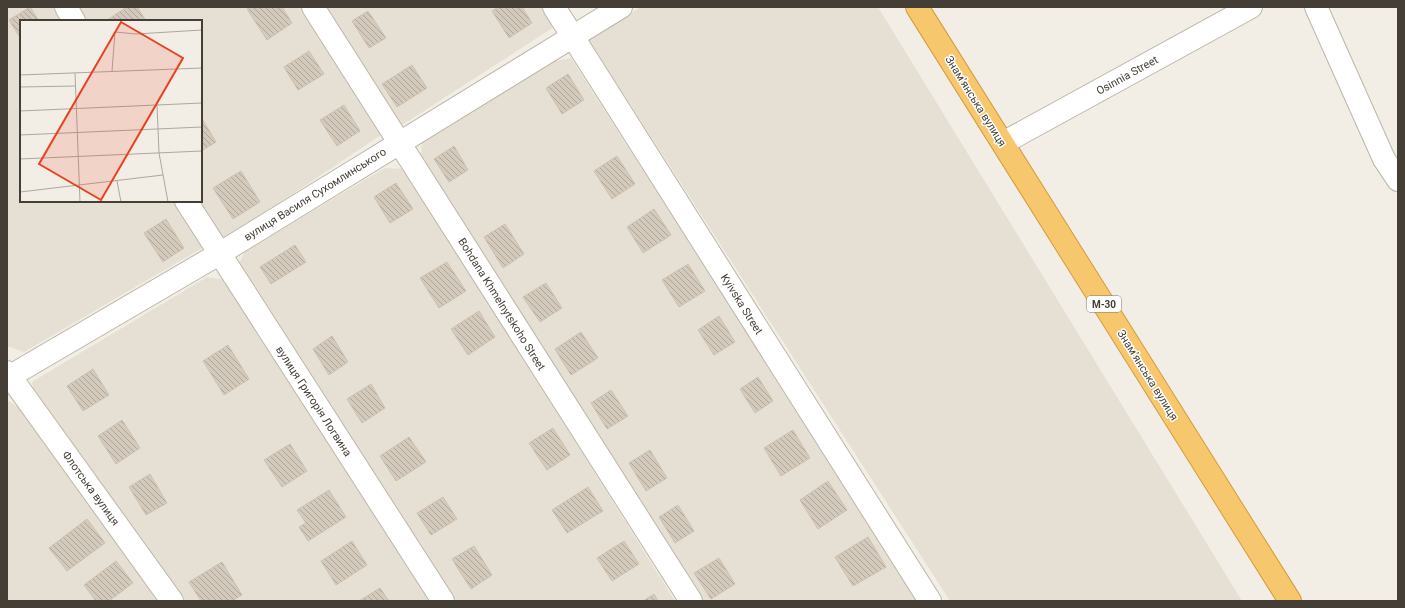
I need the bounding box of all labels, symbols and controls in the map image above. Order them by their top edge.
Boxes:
inset map [20,20,202,202]
street label: Знамʼянська вулиця [942,53,1009,149]
street label: Osinnia Street [1094,53,1161,98]
street label: вулиця Василя Сухомлинського [242,145,389,244]
street label: Bohdana Khmelnytskoho Street [455,236,548,373]
street label: Kyivska Street [718,272,766,337]
road number: М-30 [1087,296,1121,312]
street label: Знамʼянська вулиця [1114,327,1181,423]
street label: вулиця Григорія Логвина [273,344,354,459]
street label: Флотська вулиця [59,449,122,528]

